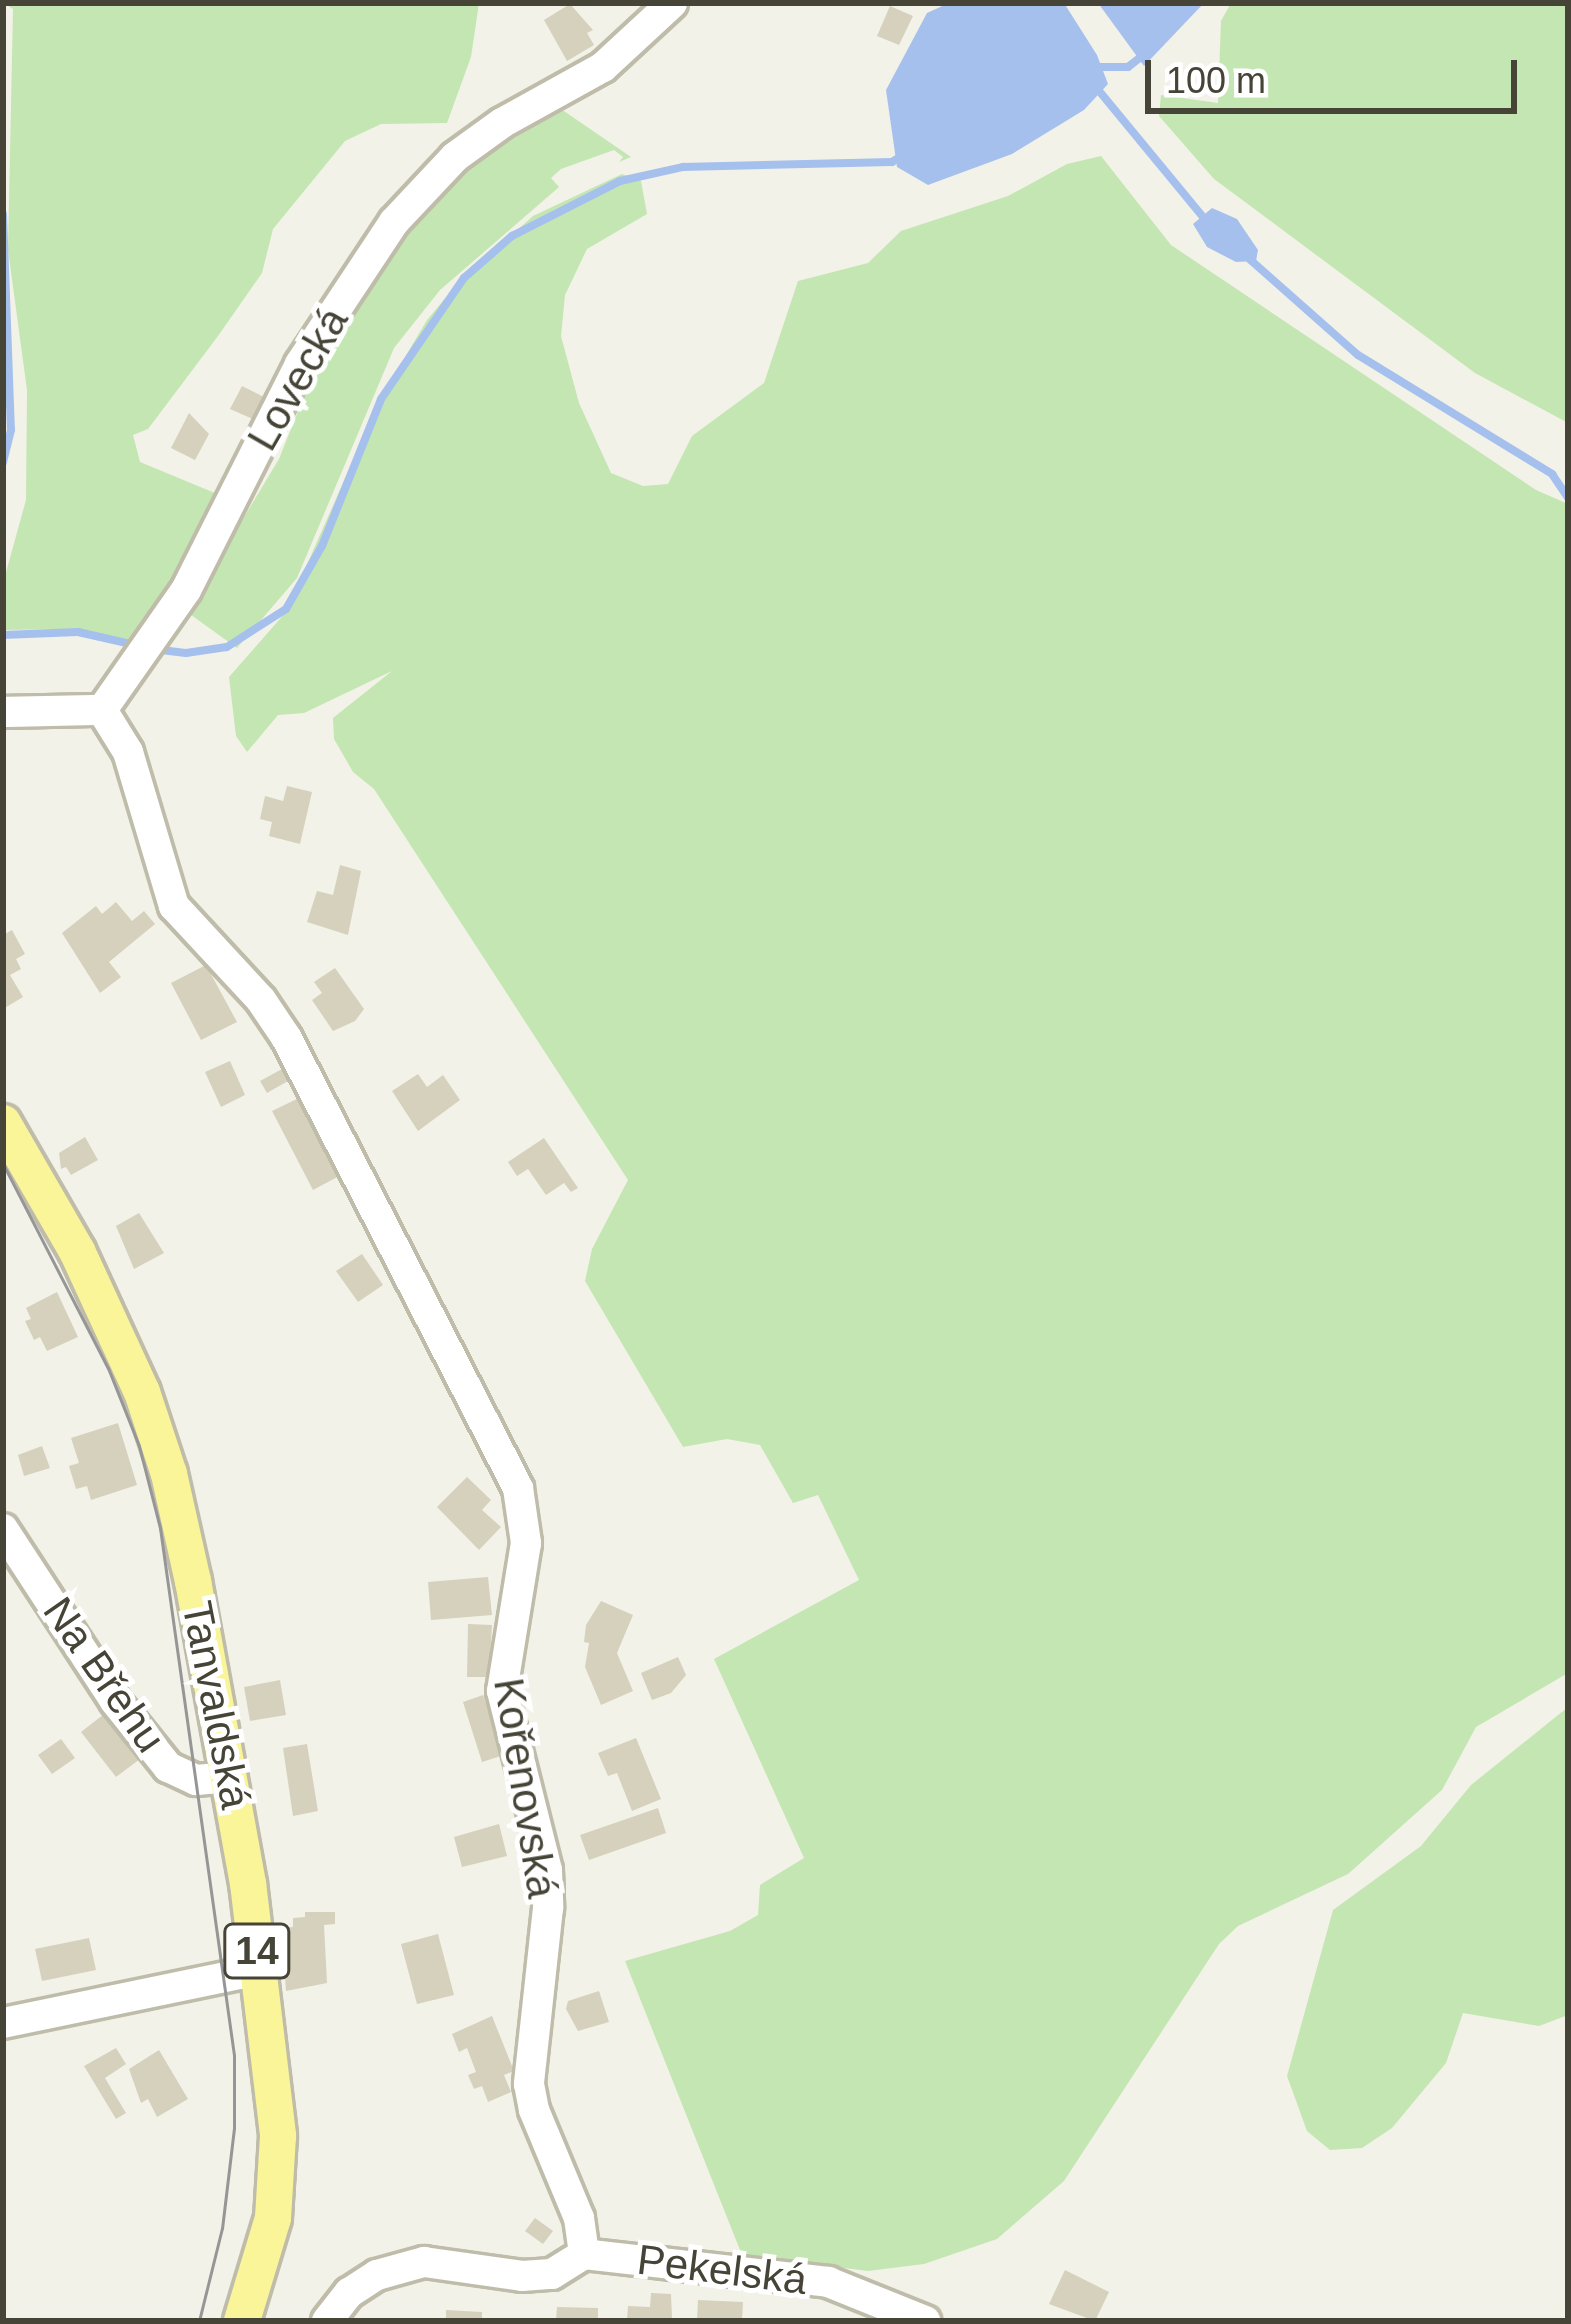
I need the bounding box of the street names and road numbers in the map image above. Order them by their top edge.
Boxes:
street label: Lovecká [237,299,359,459]
street label: Na Břehu [32,1588,176,1762]
street label: Tanvaldská [171,1597,261,1813]
street label: Kořenovská [483,1675,567,1901]
road number: 14 [221,1918,293,1984]
street label: Pekelská [634,2235,810,2305]

